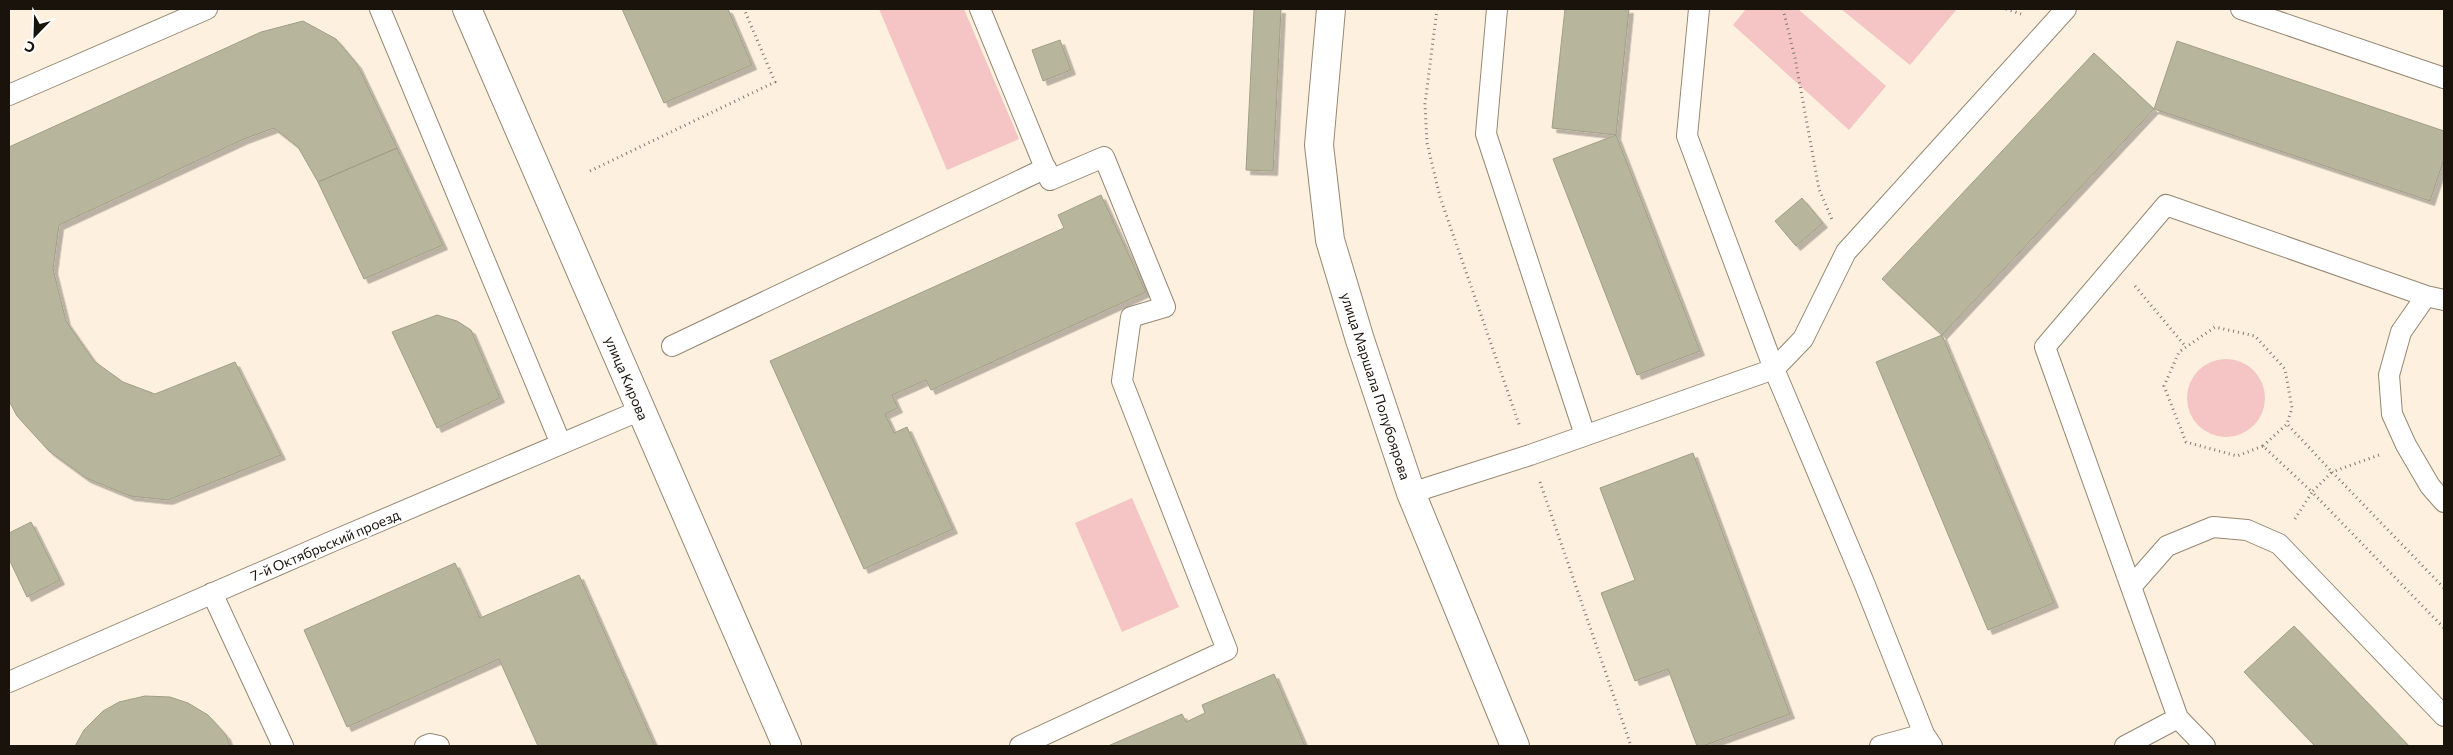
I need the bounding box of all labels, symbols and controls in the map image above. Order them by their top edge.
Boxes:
north arrow [10,10,60,60]
text: С [22,38,37,57]
street label: улица Маршала Полубоярова [1338,290,1414,482]
street label: улица Кирова [602,333,652,423]
street label: 7-й Октябрьский проезд [248,506,402,584]

